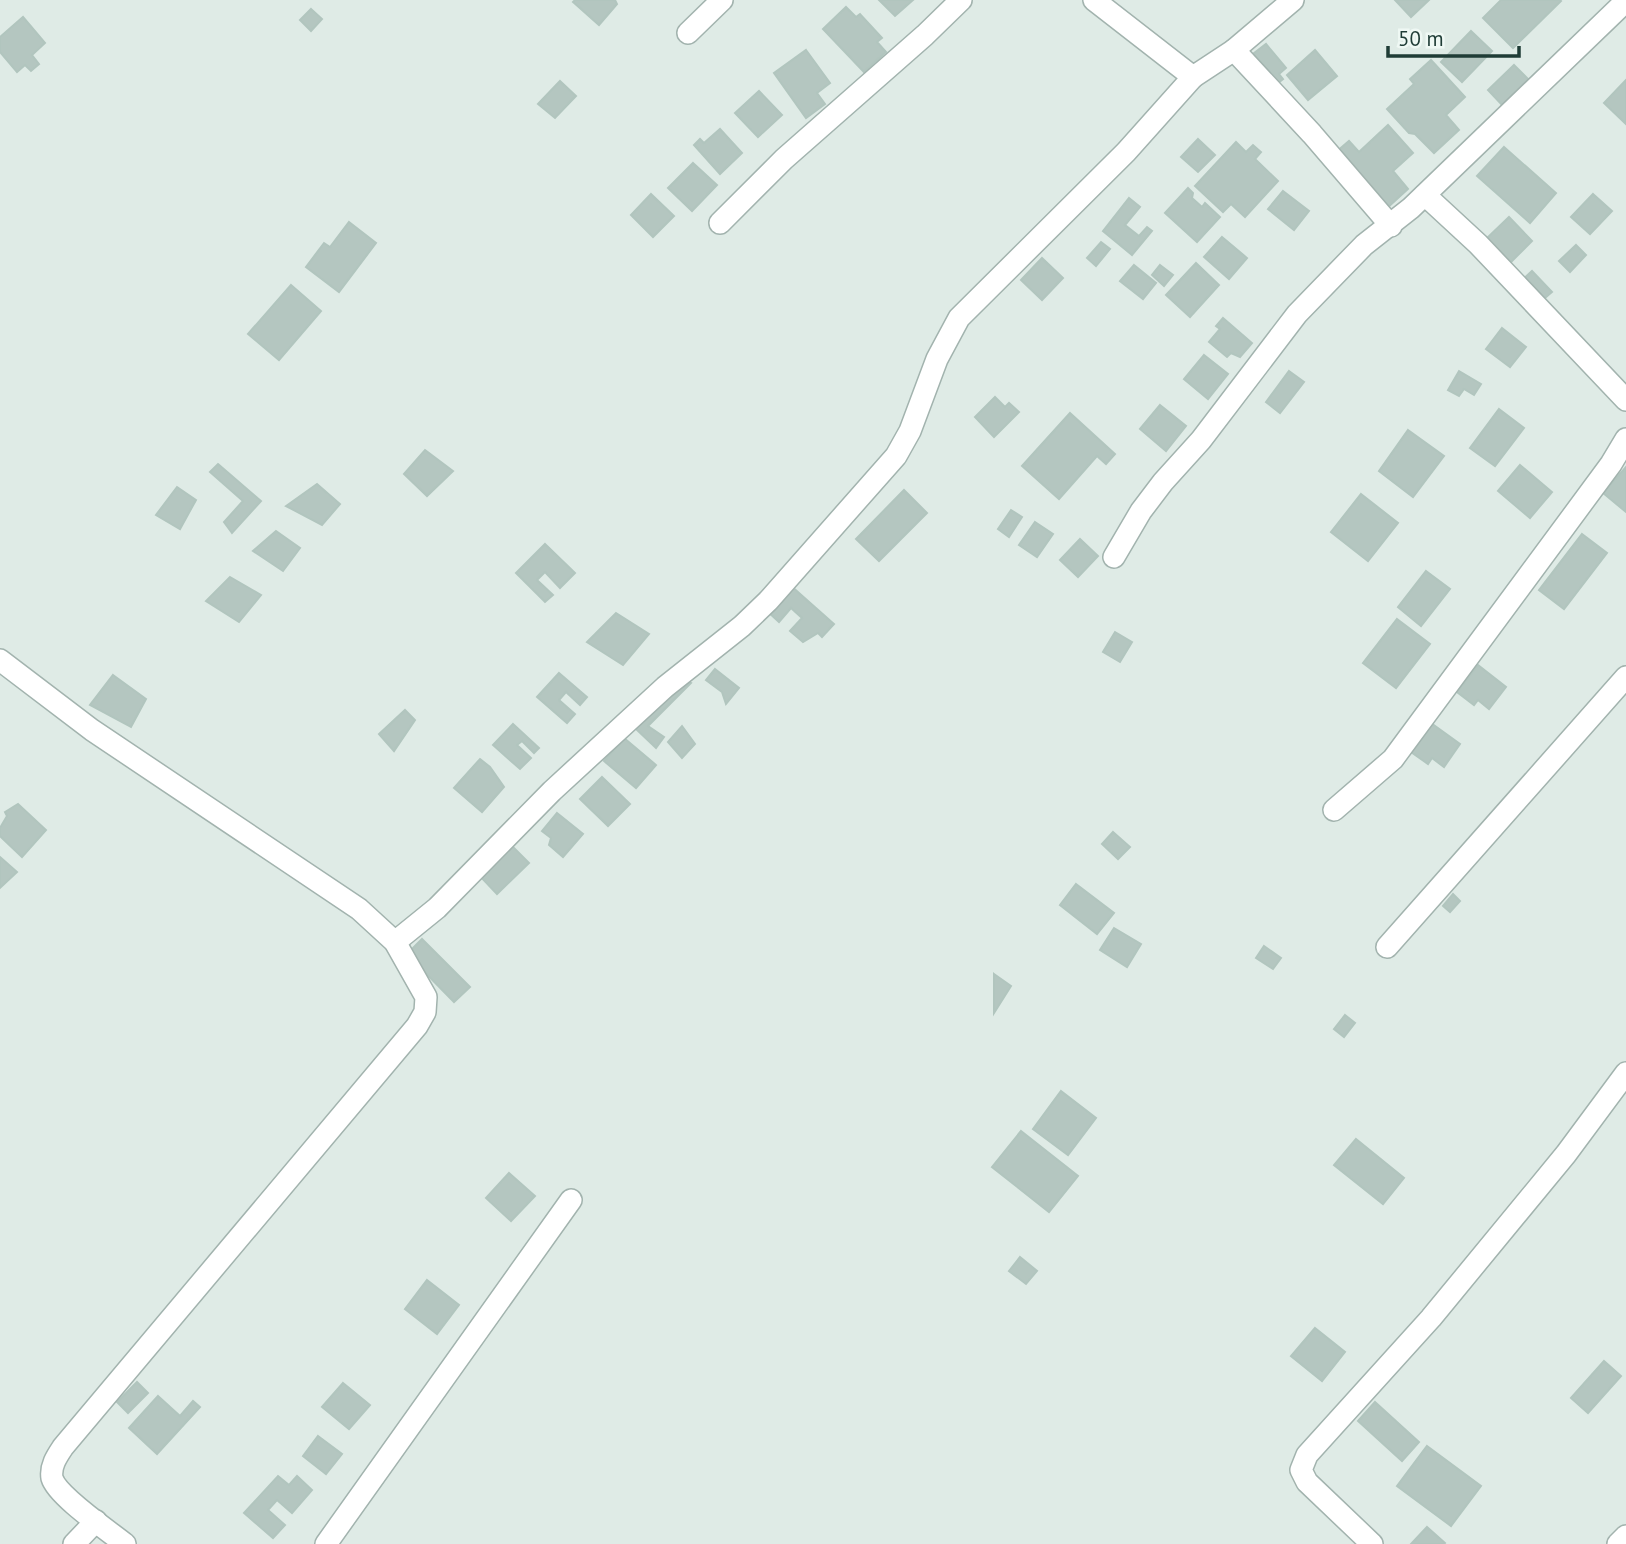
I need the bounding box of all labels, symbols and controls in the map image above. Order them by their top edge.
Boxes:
scale bar [1388,14,1519,58]
text: 50 m [1398,25,1444,52]

